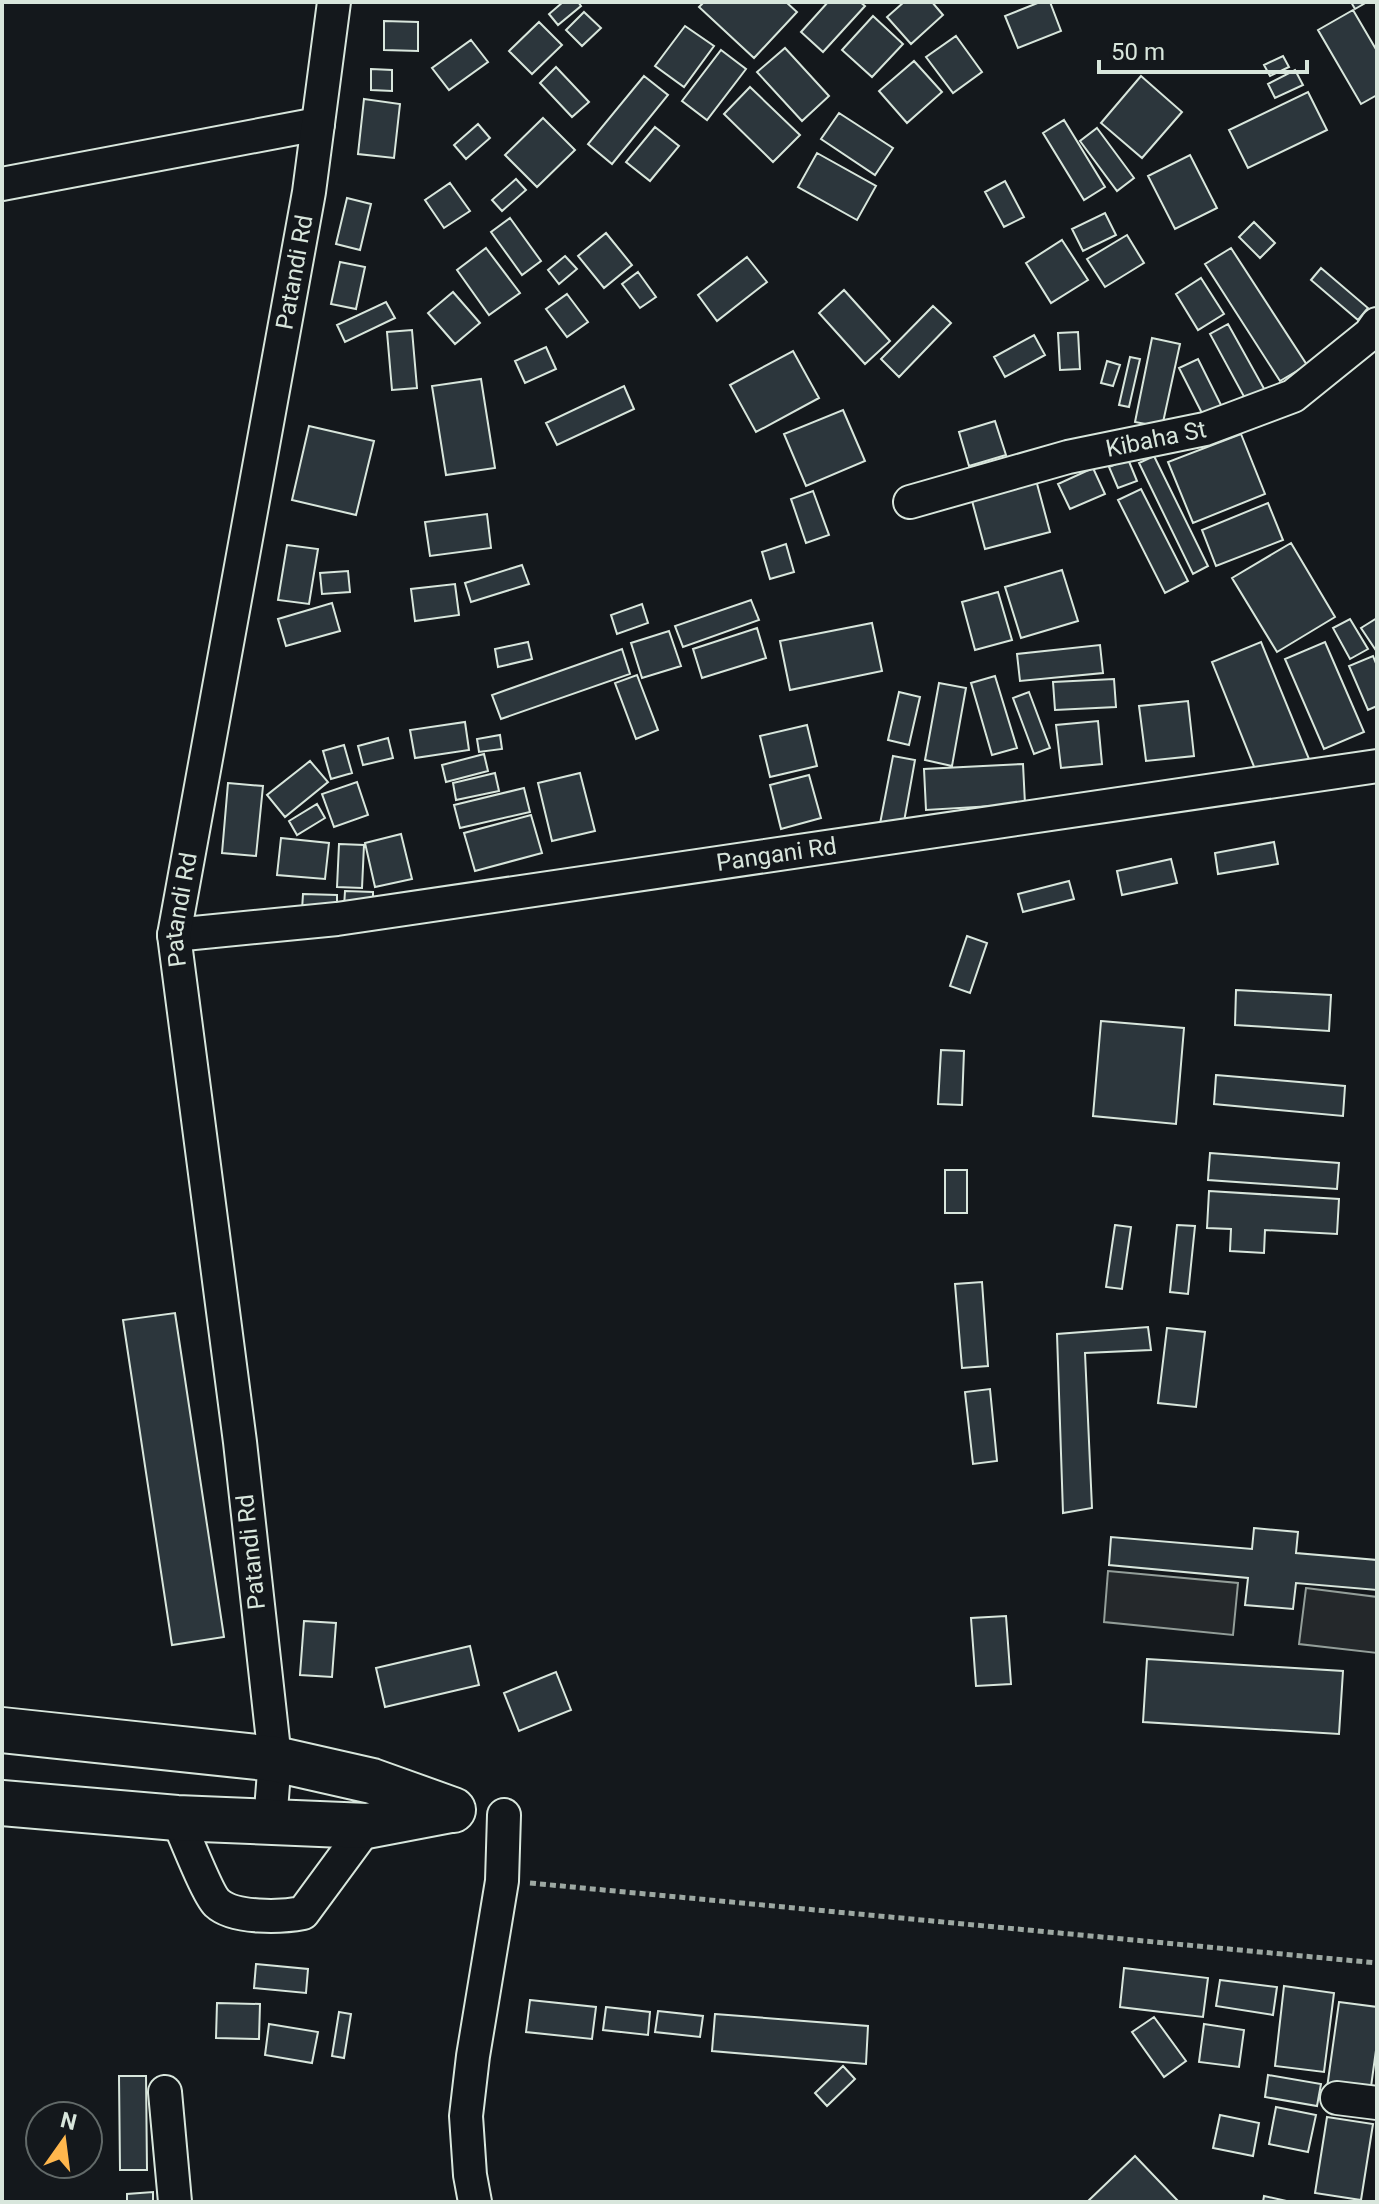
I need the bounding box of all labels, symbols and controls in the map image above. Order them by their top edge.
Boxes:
scale bar [1099,24,1307,74]
text: 50 m [1111,38,1165,66]
street label: Patandi Rd [270,213,319,332]
street label: Kibaha St [1103,415,1209,463]
street label: Pangani Rd [714,832,839,877]
street label: Patandi Rd [160,850,203,969]
street label: Patandi Rd [231,1493,271,1611]
north arrow [24,2100,104,2180]
text: N [58,2107,79,2135]

